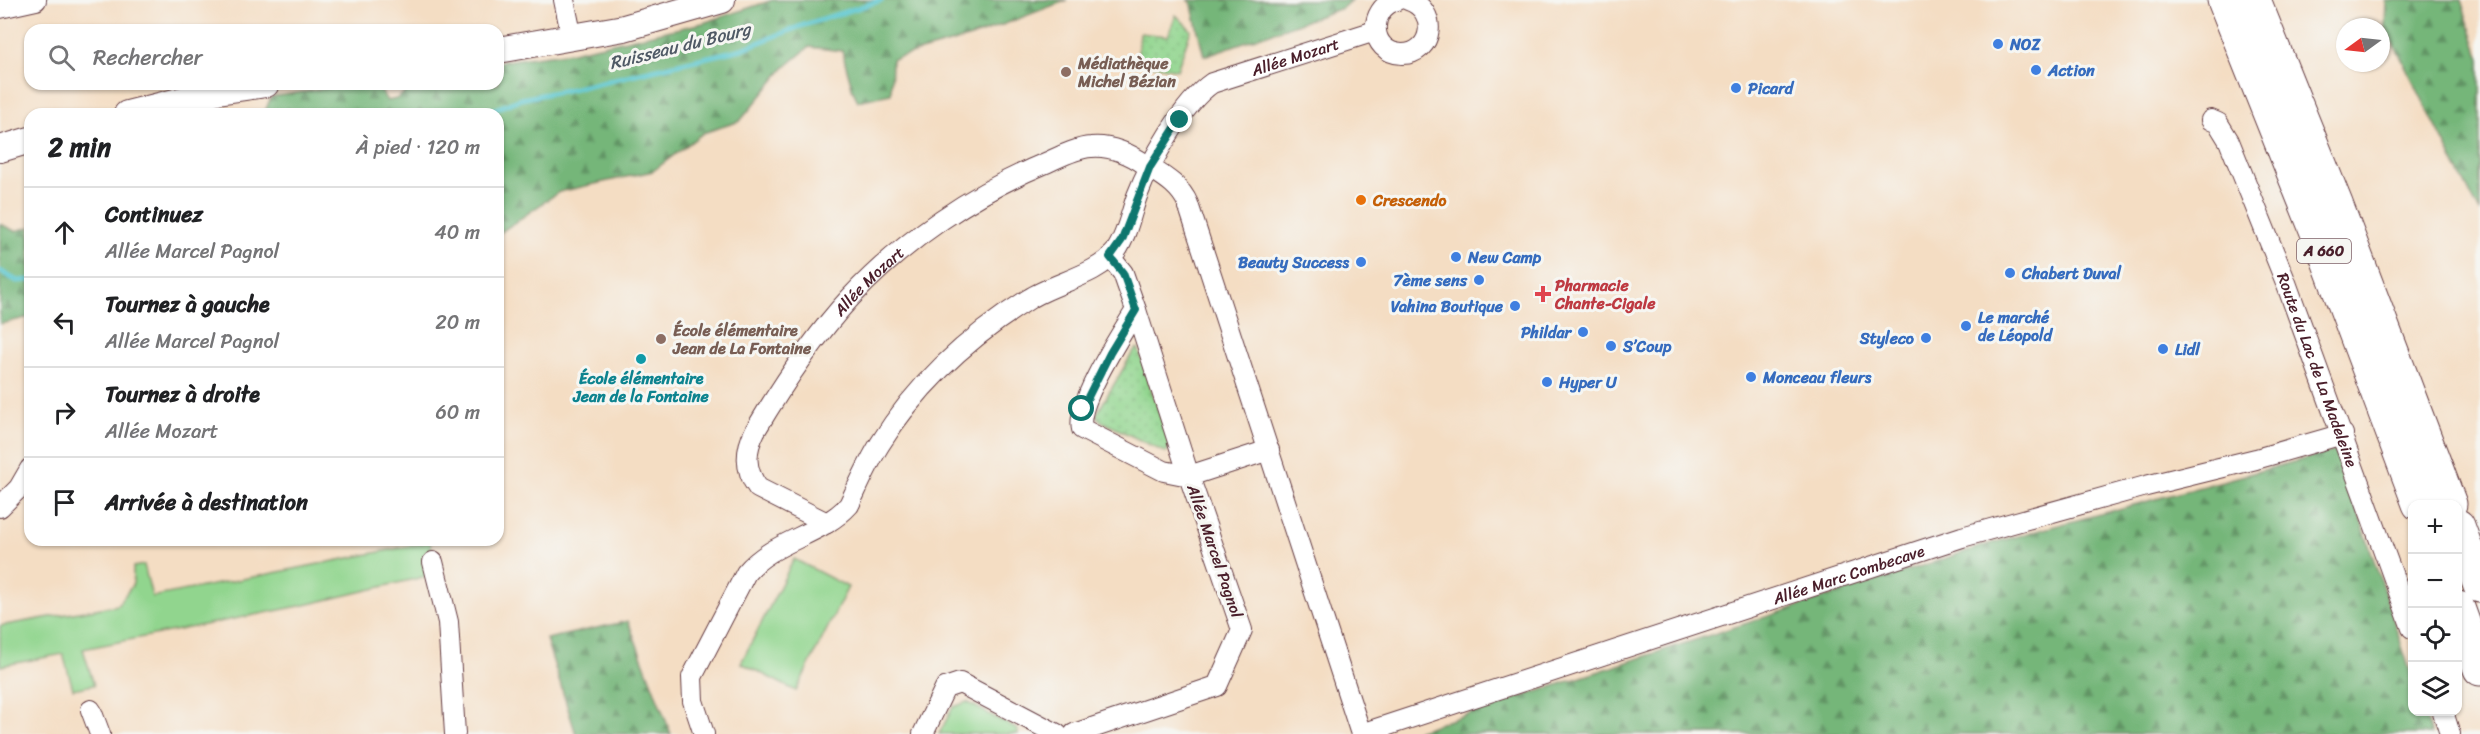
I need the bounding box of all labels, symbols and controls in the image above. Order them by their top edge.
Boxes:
water label: Ruisseau du Bourg [606,13,756,79]
north arrow [2336,18,2390,72]
search box [24,24,504,90]
street label: Allée Mozart [1247,29,1343,84]
place label: NOZ [2009,30,2041,59]
marker: NOZ [1991,37,2005,51]
text: Rechercher [93,38,203,77]
icon: search [45,41,78,74]
place label: Médiathèque Michel Bézian [1077,49,1176,96]
place label: Action [2047,56,2095,85]
marker: Action [2029,63,2043,77]
marker: Médiathèque Michel Bézian [1059,65,1073,79]
place label: Picard [1748,74,1795,103]
marker: Picard [1729,81,1743,95]
route end [1166,106,1192,132]
text: 2 min [48,124,111,170]
text: À pied · 120 m [356,130,480,165]
place label: Crescendo [1372,186,1446,215]
marker: Crescendo [1354,193,1368,207]
text: Continuez [105,195,203,234]
text: 40 m [434,215,480,250]
icon: ahead [48,216,81,249]
text: Allée Marcel Pagnol [105,234,279,269]
street label: Allée Mozart [825,239,911,323]
road number: A 660 [2297,239,2351,263]
place label: New Camp [1467,243,1542,272]
place label: Beauty Success [1238,248,1349,277]
marker: New Camp [1449,250,1463,264]
marker: Beauty Success [1354,255,1368,269]
place label: Chabert Duval [2021,259,2122,288]
place label: 7ème sens [1393,266,1468,295]
marker: Chabert Duval [2003,266,2017,280]
street label: Route du Lac de La Madeleine [2269,268,2367,471]
place label: Pharmacie Chante-Cigale [1554,271,1656,318]
marker: 7ème sens [1472,273,1486,287]
text: Tournez à gauche [105,285,270,324]
marker: Pharmacie Chante-Cigale [1536,287,1550,301]
place label: Vahina Boutique [1391,292,1504,321]
marker: Vahina Boutique [1508,299,1522,313]
place label: Le marché de Léopold [1978,303,2053,350]
text: 20 m [435,305,480,340]
icon: left [48,306,81,339]
place label: École élémentaire Jean de La Fontaine [672,316,812,363]
place label: Phildar [1521,318,1572,347]
marker: Le marché de Léopold [1959,319,1973,333]
text: Allée Marcel Pagnol [105,324,279,359]
place label: Styleco [1859,324,1915,353]
marker: Phildar [1576,325,1590,339]
marker: Styleco [1919,331,1933,345]
marker: École élémentaire Jean de La Fontaine [654,332,668,346]
place label: S’Coup [1622,332,1672,361]
place label: Lidl [2175,335,2201,364]
marker: S’Coup [1604,339,1618,353]
marker: Lidl [2156,342,2170,356]
marker: École élémentaire Jean de la Fontaine [634,352,648,366]
place label: Monceau fleurs [1762,363,1872,392]
place label: École élémentaire Jean de la Fontaine [572,364,709,411]
place label: Hyper U [1558,368,1618,397]
marker: Monceau fleurs [1744,370,1758,384]
text: Tournez à droite [105,375,260,414]
marker: Hyper U [1540,375,1554,389]
text: 60 m [435,395,480,430]
route start [1068,395,1094,421]
icon: right [48,396,81,429]
text: Allée Mozart [105,414,218,449]
street label: Allée Marcel Pagnol [1178,479,1252,622]
text: Arrivée à destination [105,483,308,522]
icon: arrive [48,486,81,519]
map controls [2408,500,2462,716]
button: + [2408,500,2462,554]
street label: Allée Marc Combecave [1768,536,1928,613]
button: − [2408,554,2462,608]
button: locate [2408,608,2462,662]
button: layers [2408,662,2462,716]

